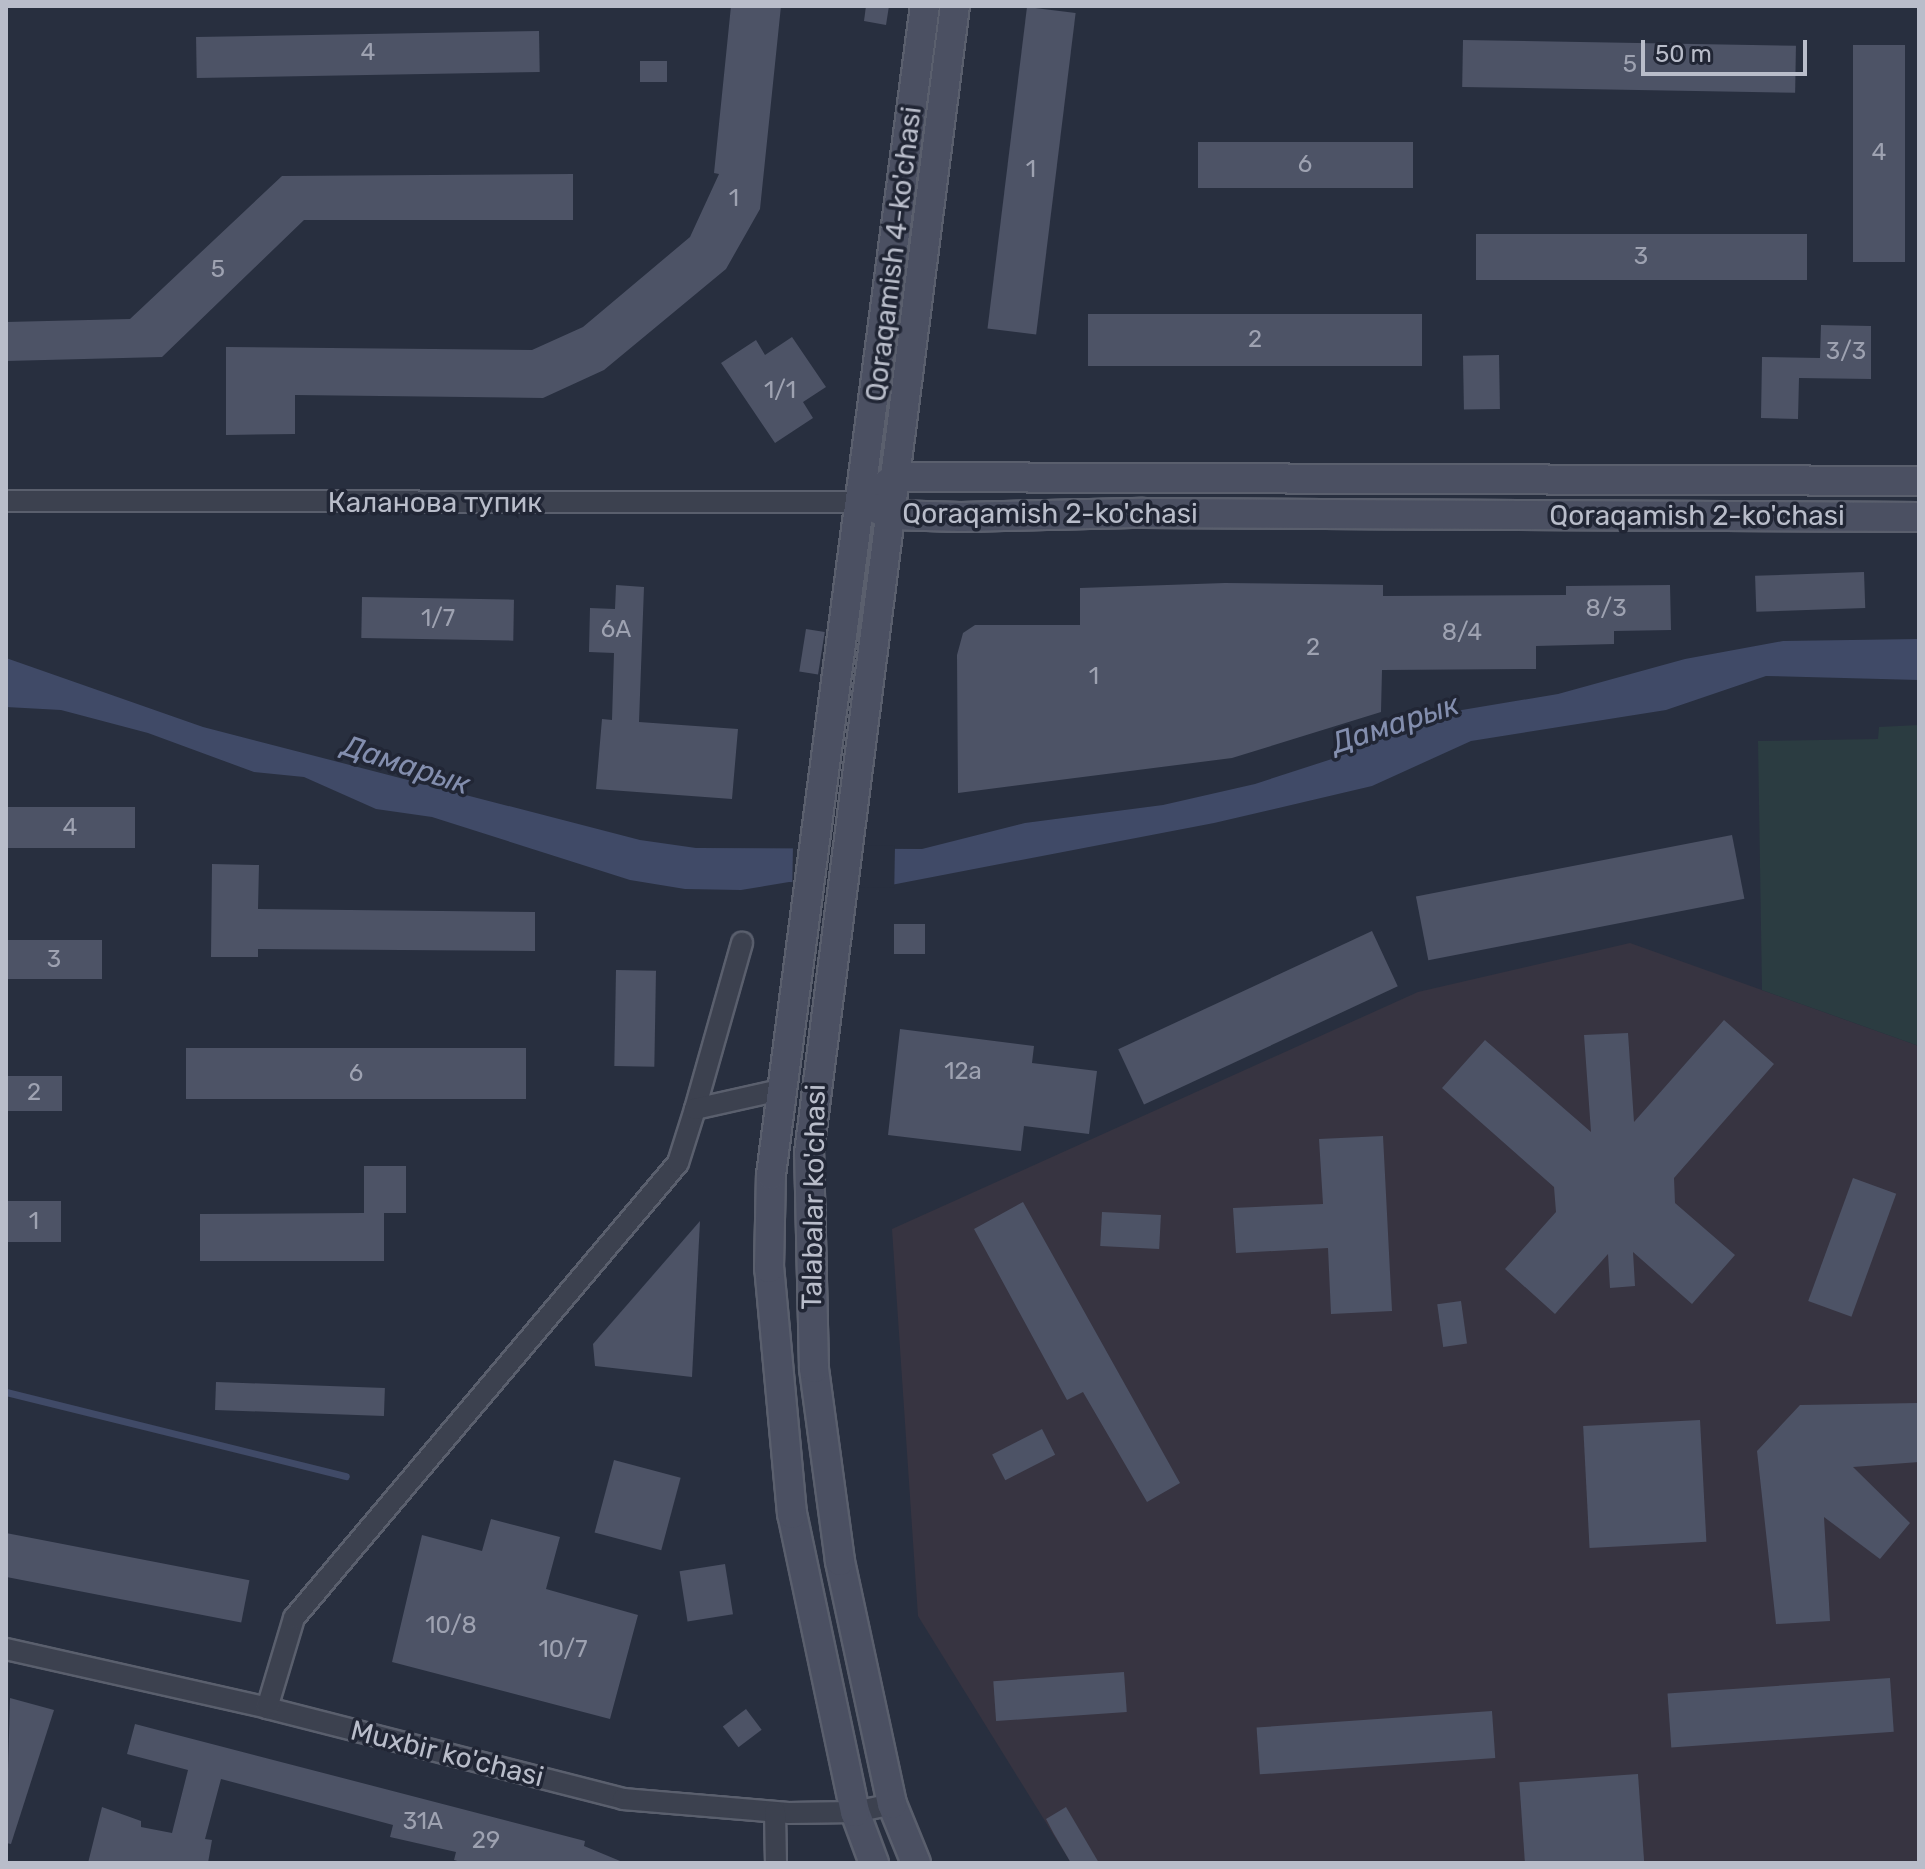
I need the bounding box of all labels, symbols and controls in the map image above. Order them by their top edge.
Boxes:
scale bar [1645,24,1811,74]
house number: 4 [361,39,375,67]
text: 50 m [1655,40,1712,68]
house number: 5 [1623,51,1637,79]
street label: Qoraqamish 4-ko'chasi [859,104,929,404]
house number: 4 [1872,139,1886,167]
house number: 6 [1298,151,1312,179]
house number: 1 [1026,156,1036,184]
house number: 1 [729,185,739,213]
house number: 3 [1634,243,1648,271]
house number: 5 [211,256,225,284]
house number: 2 [1248,326,1262,354]
house number: 3/3 [1826,338,1866,366]
house number: 1/1 [764,377,796,405]
street label: Каланова тупик [328,486,542,520]
street label: Qoraqamish 2-ko'chasi [902,497,1198,531]
street label: Qoraqamish 2-ko'chasi [1549,499,1845,533]
house number: 8/3 [1585,595,1627,623]
house number: 1/7 [421,605,455,633]
house number: 6А [601,616,631,644]
house number: 8/4 [1442,619,1482,647]
house number: 2 [1306,634,1320,662]
house number: 1 [1089,663,1099,691]
water label: Дамарык [1327,686,1463,762]
water label: Дамарык [338,727,474,803]
house number: 4 [63,814,77,842]
house number: 3 [47,946,61,974]
house number: 12a [944,1058,982,1086]
house number: 6 [349,1060,363,1088]
house number: 2 [27,1079,41,1107]
street label: Talabalar ko'chasi [795,1083,833,1311]
house number: 1 [29,1208,39,1236]
house number: 10/8 [425,1612,477,1640]
house number: 10/7 [539,1636,587,1664]
street label: Muxbir ko'chasi [347,1714,547,1794]
house number: 31A [403,1808,443,1836]
house number: 29 [472,1827,500,1855]

